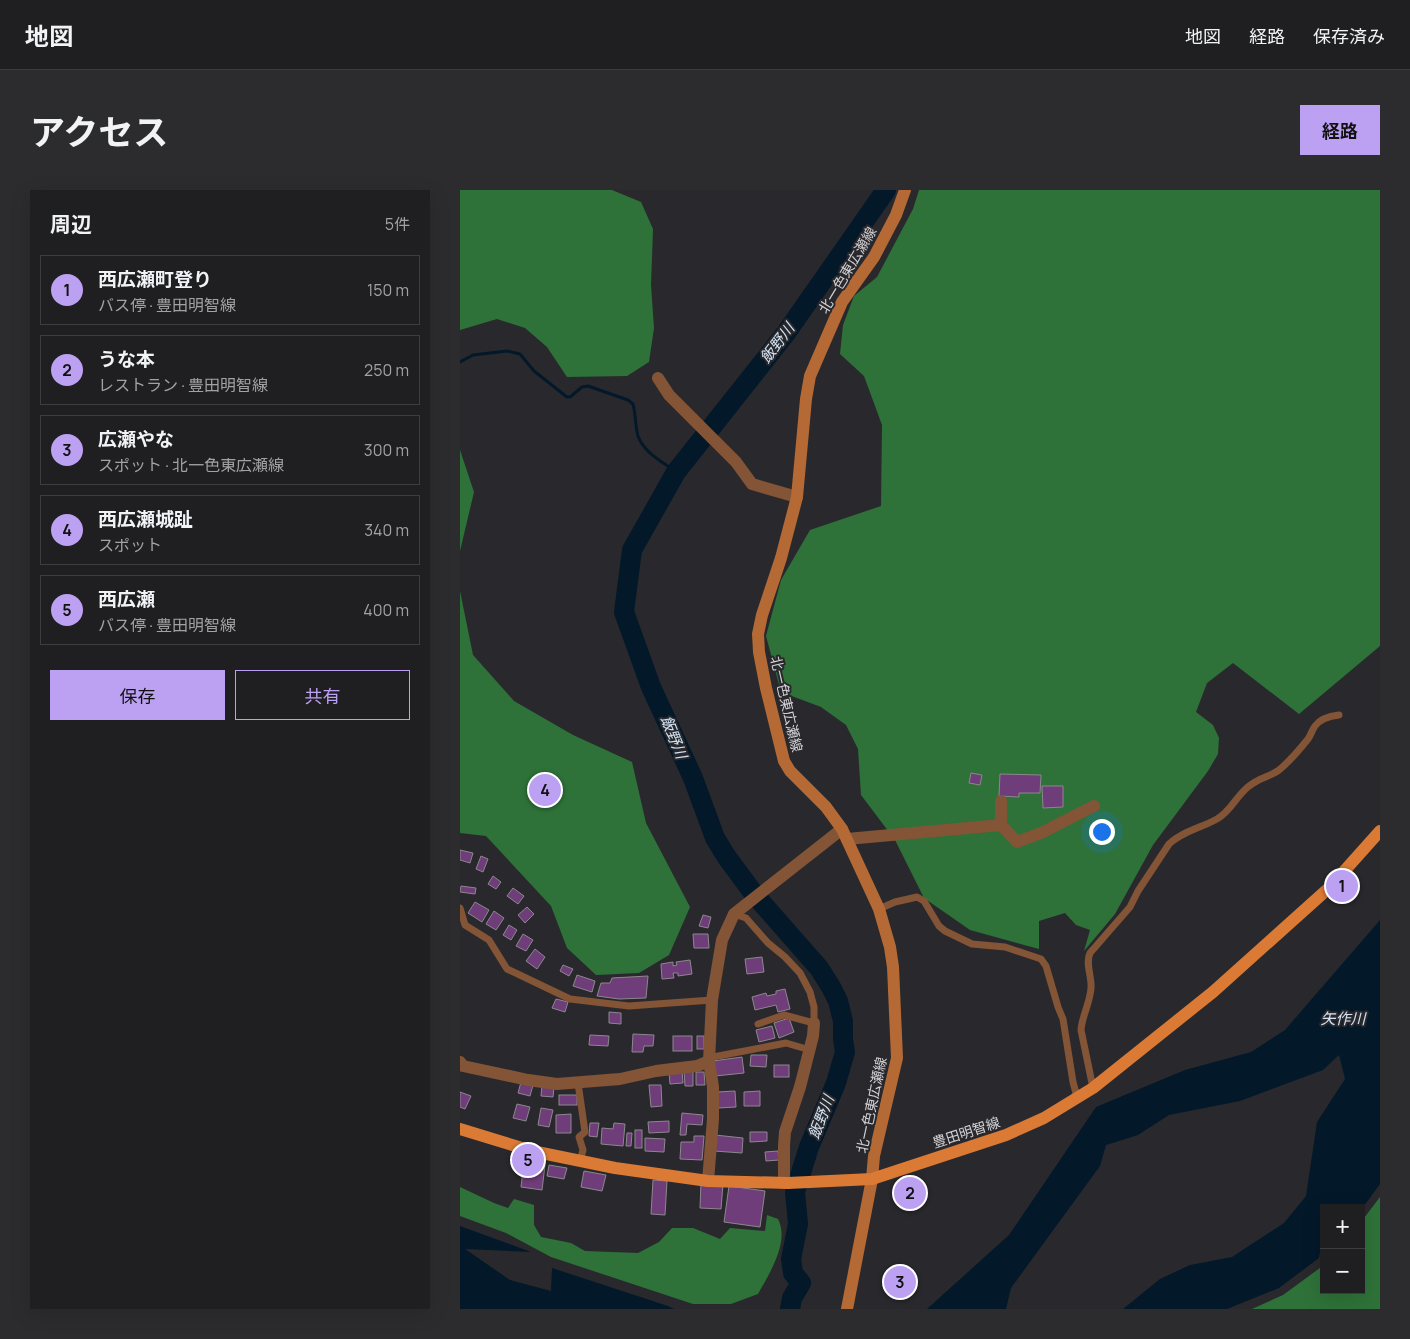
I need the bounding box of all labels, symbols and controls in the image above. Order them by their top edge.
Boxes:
text: 地図 [25,19,73,52]
text: 地図 [1185,24,1221,48]
text: 経路 [1249,24,1285,48]
text: 保存済み [1313,24,1385,48]
button: 経路 [1300,105,1380,155]
text: アクセス [30,108,168,156]
text: 周辺 [50,210,92,238]
text: 5件 [385,213,410,235]
street label: 北一色東広瀬線 [814,223,880,317]
text: 西広瀬町登り [98,266,212,292]
text: 1 [63,279,71,301]
text: 150 m [367,279,409,301]
text: バス停 · 豊田明智線 [98,294,236,316]
water label: 飯野川 [755,317,800,367]
text: うな本 [98,346,155,372]
text: 2 [62,359,72,381]
text: 250 m [364,359,409,381]
text: レストラン · 豊田明智線 [98,374,268,396]
text: 広瀬やな [98,426,174,452]
text: 3 [62,439,72,461]
text: 300 m [364,439,409,461]
text: スポット · 北一色東広瀬線 [98,454,284,476]
text: 西広瀬城趾 [98,506,193,532]
text: 4 [62,519,72,541]
text: 340 m [364,519,409,541]
text: スポット [98,534,162,556]
text: 西広瀬 [98,586,155,612]
text: 5 [62,599,72,621]
text: 400 m [363,599,409,621]
text: バス停 · 豊田明智線 [98,614,236,636]
street label: 北一色東広瀬線 [767,654,807,754]
button: 保存 [50,670,225,720]
button: 共有 [235,670,410,720]
water label: 飯野川 [656,712,693,764]
pin: 4 [529,771,561,809]
your location [1089,819,1115,845]
pin: 1 [1326,867,1358,905]
water label: 矢作川 [1320,1008,1367,1029]
street label: 北一色東広瀬線 [852,1055,890,1155]
water label: 飯野川 [803,1090,840,1142]
street label: 豊田明智線 [930,1112,1002,1152]
pin: 5 [512,1141,544,1179]
pin: 2 [894,1174,926,1212]
map controls [1320,1204,1365,1294]
button: + [1320,1204,1365,1249]
button: − [1320,1249,1365,1294]
pin: 3 [884,1263,916,1301]

